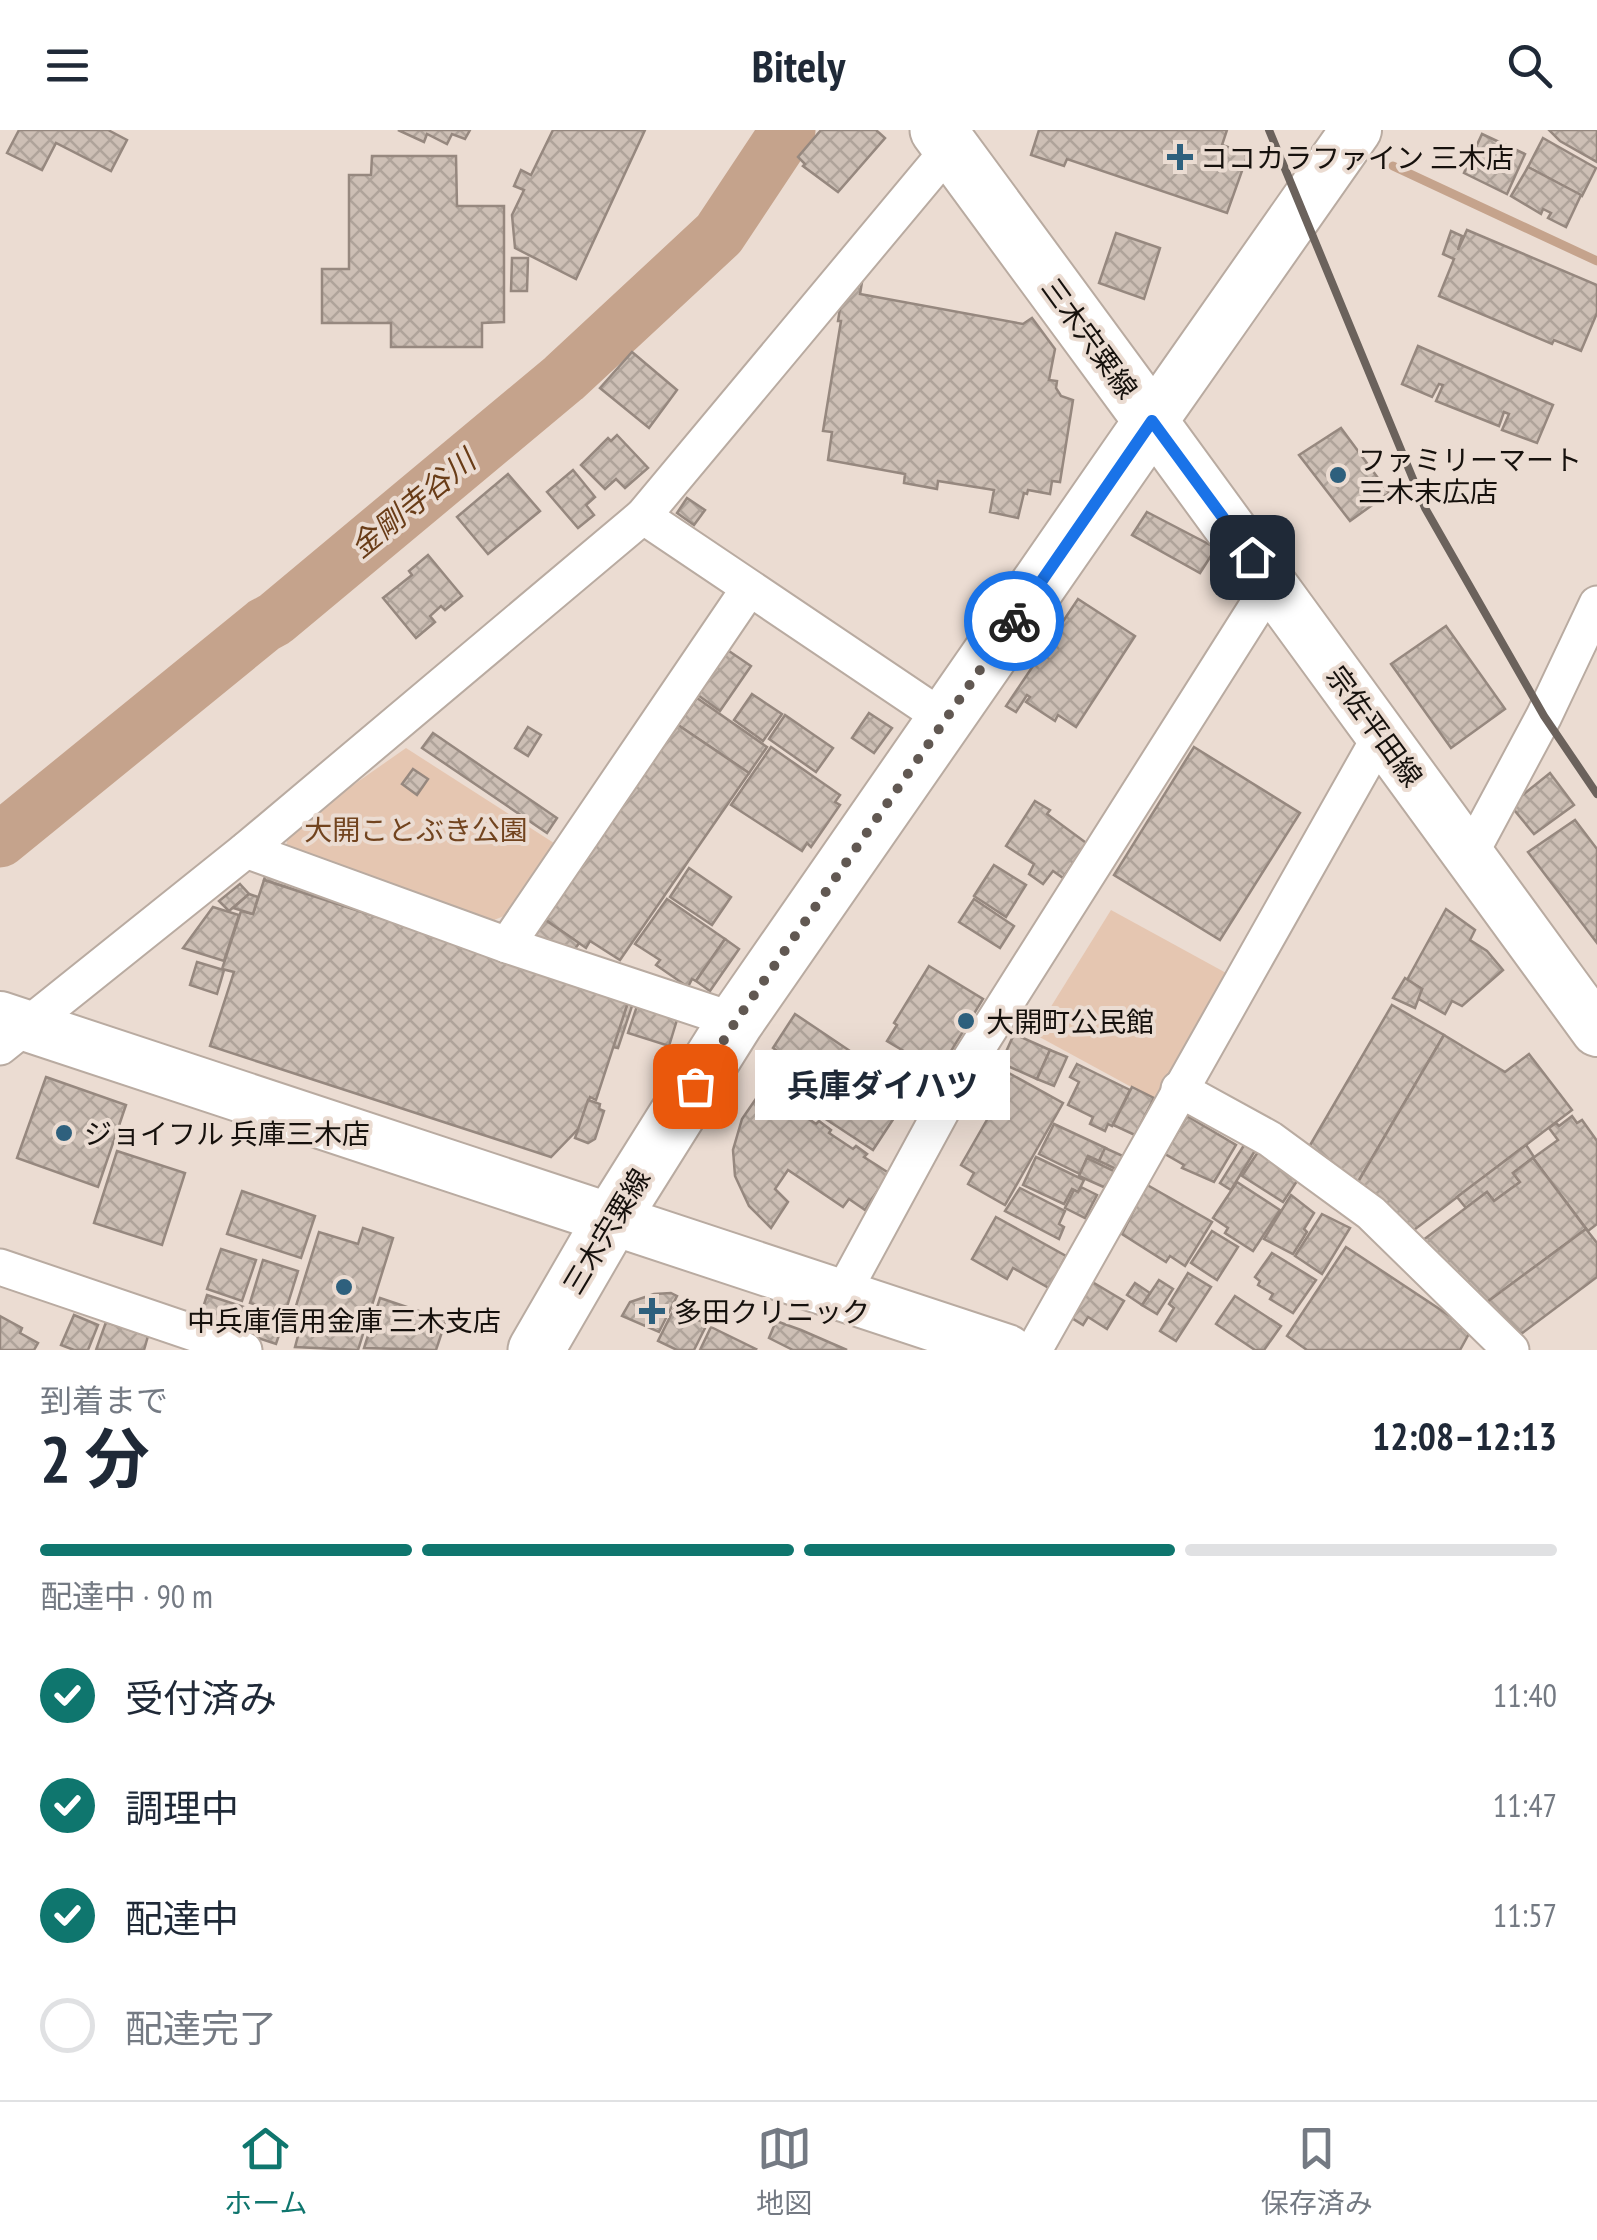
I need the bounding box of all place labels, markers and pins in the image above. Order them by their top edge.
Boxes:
place label: ココカラファイン 三木店 [1200,139,1514,176]
marker: ココカラファイン 三木店 [1169,146,1191,168]
place label: ファミリーマート 三木末広店 [1358,441,1582,510]
marker: ファミリーマート 三木末広店 [1327,464,1349,486]
pin [1210,515,1295,600]
place label: 大開町公民館 [986,1003,1154,1040]
marker: 大開町公民館 [955,1010,977,1032]
pin [653,1044,738,1129]
callout: 兵庫ダイハツ [755,1051,1010,1121]
place label: ジョイフル 兵庫三木店 [84,1115,370,1152]
marker: ジョイフル 兵庫三木店 [53,1122,75,1144]
marker: 中兵庫信用金庫 三木支店 [333,1276,355,1298]
place label: 多田クリニック [674,1293,870,1330]
marker: 多田クリニック [639,1298,665,1324]
place label: 中兵庫信用金庫 三木支店 [187,1302,501,1339]

